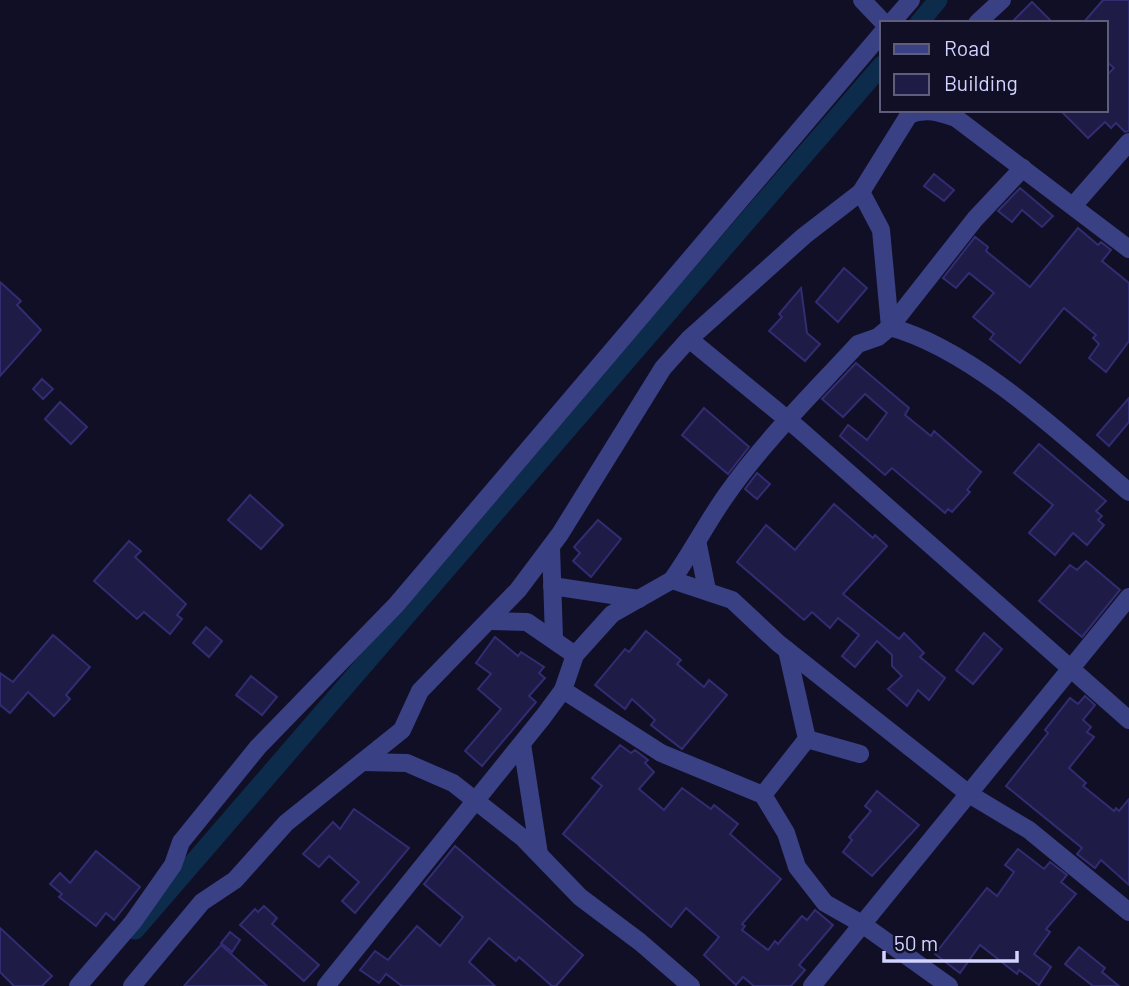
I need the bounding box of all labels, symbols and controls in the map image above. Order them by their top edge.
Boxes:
legend [880,21,1108,112]
text: Road [944,35,990,60]
text: Building [944,70,1018,95]
scale bar [884,920,1017,964]
text: 50 m [894,930,938,955]

